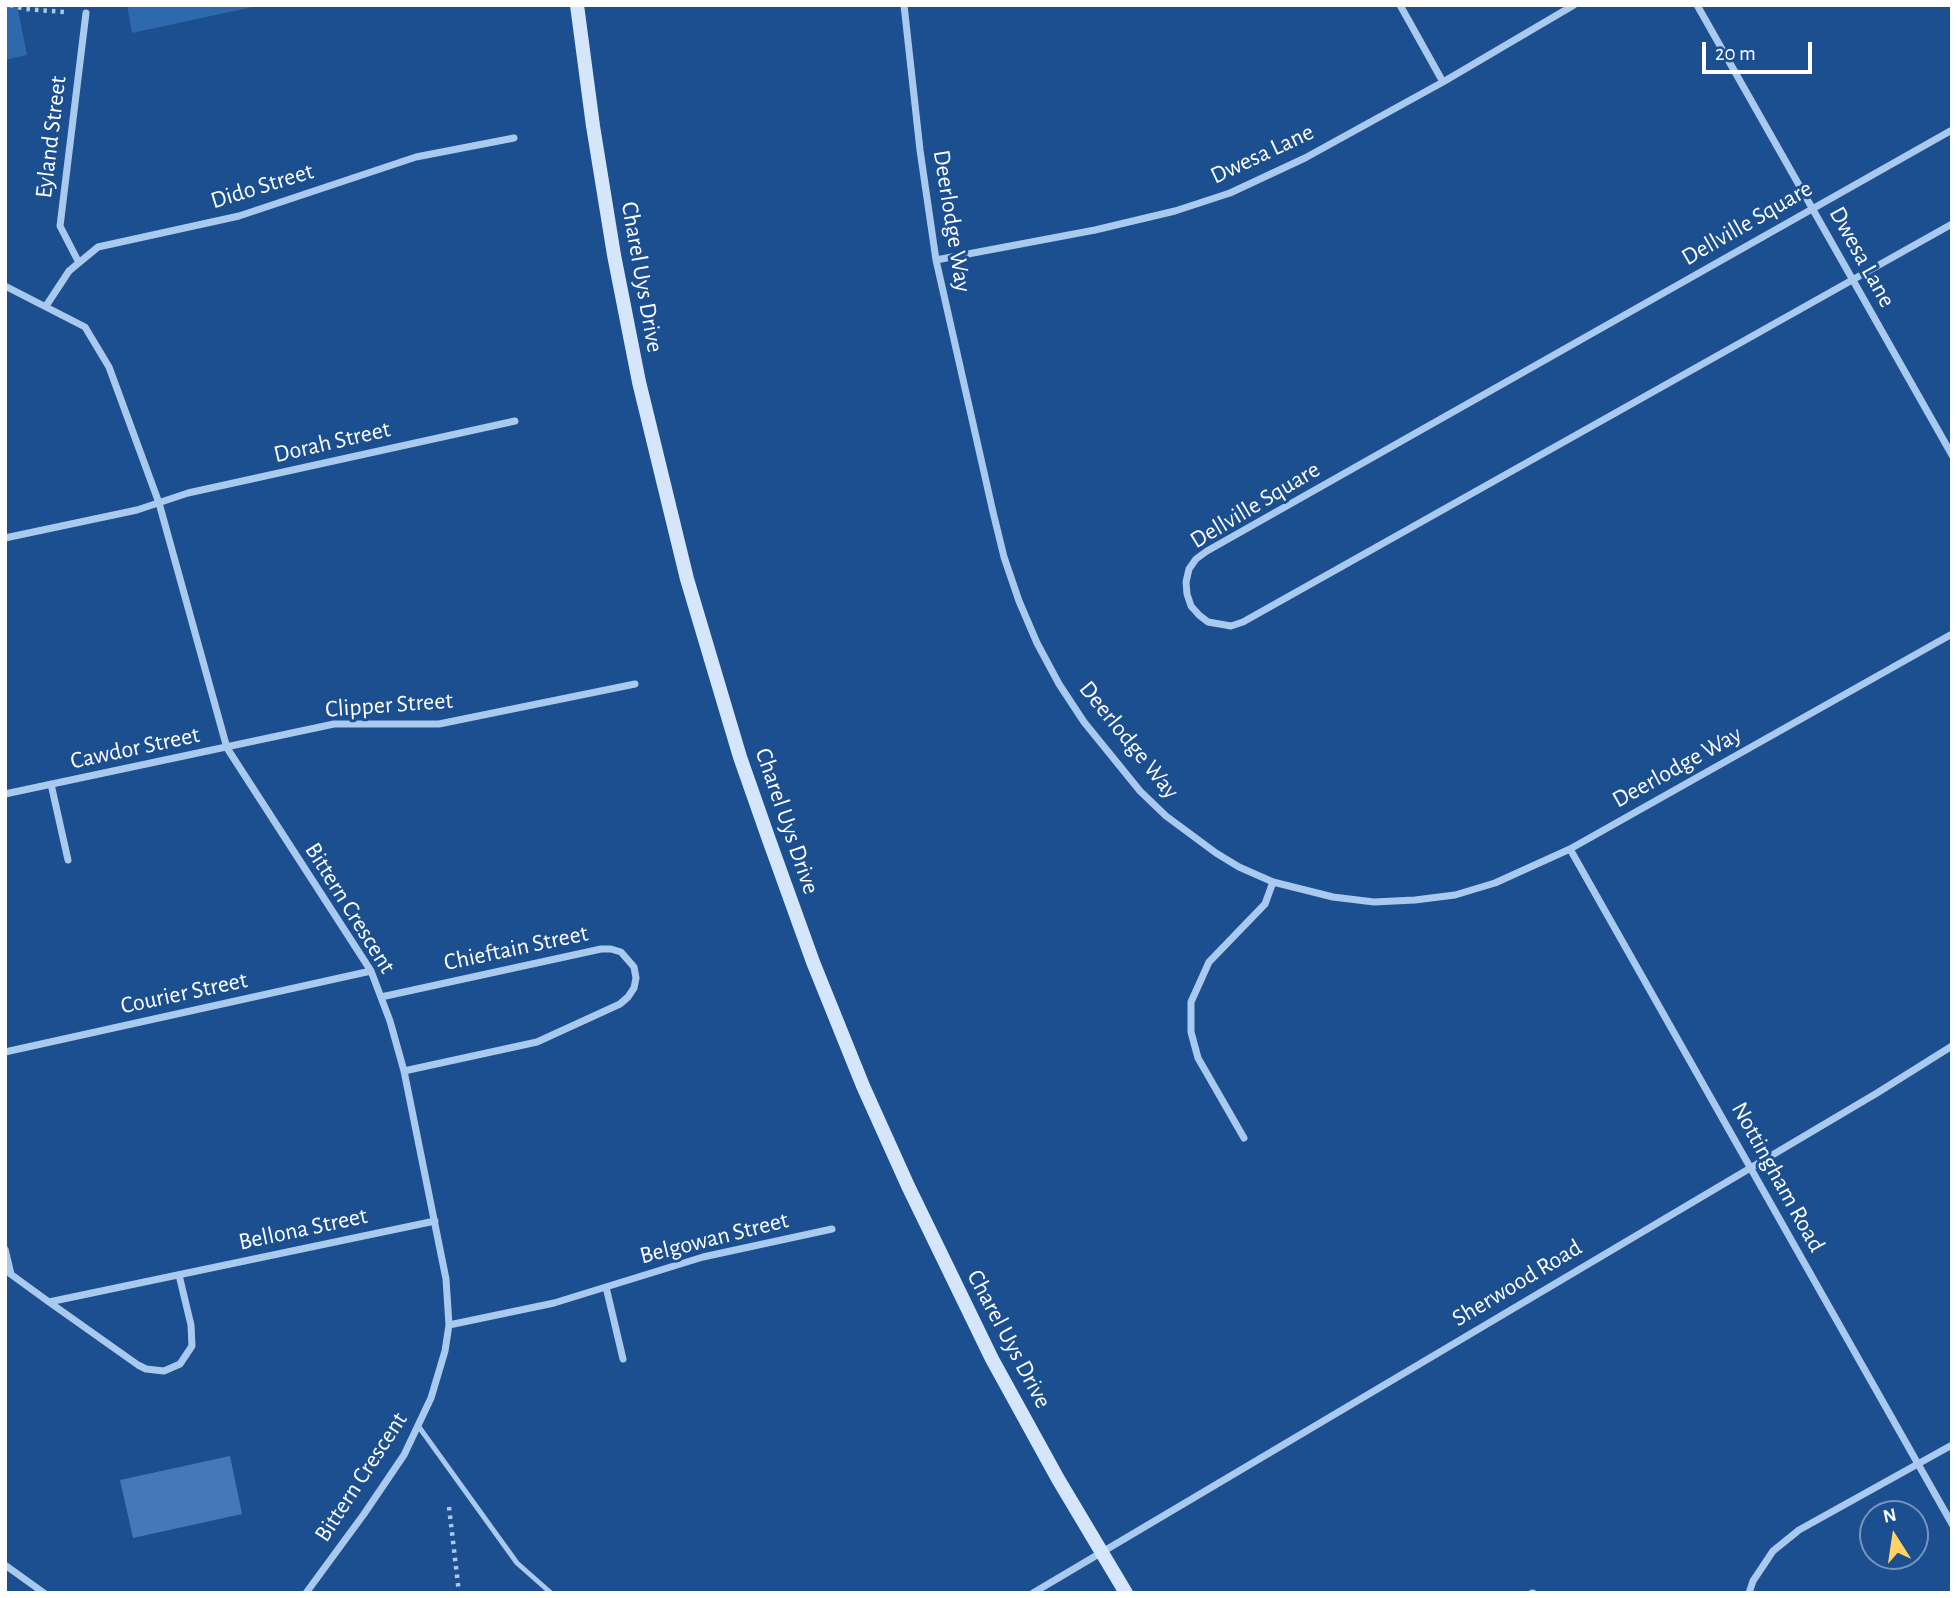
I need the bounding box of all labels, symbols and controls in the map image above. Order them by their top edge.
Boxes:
scale bar [1705,28,1815,72]
text: 20 m [1715,43,1756,64]
street label: Eyland Street [29,74,73,200]
street label: Dwesa Lane [1206,118,1318,190]
street label: Deerlodge Way [927,148,977,294]
street label: Dido Street [207,157,317,215]
street label: Dellville Square [1676,174,1818,272]
street label: Charel Uys Drive [615,199,669,355]
street label: Dwesa Lane [1823,202,1901,312]
street label: Dorah Street [271,415,393,469]
street label: Dellville Square [1185,455,1325,555]
street label: Deerlodge Way [1073,675,1185,805]
street label: Clipper Street [324,686,454,724]
street label: Cawdor Street [68,720,202,776]
street label: Deerlodge Way [1607,720,1747,814]
street label: Charel Uys Drive [749,744,825,898]
street label: Bittern Crescent [298,837,402,979]
street label: Chieftain Street [441,919,591,977]
street label: Courier Street [118,966,250,1020]
street label: Nottingham Road [1725,1097,1831,1257]
street label: Bellona Street [236,1201,370,1257]
street label: Belgowan Street [637,1206,791,1270]
street label: Sherwood Road [1447,1233,1587,1333]
street label: Charel Uys Drive [960,1265,1058,1413]
street label: Bittern Crescent [308,1407,414,1547]
north arrow [1859,1500,1929,1570]
text: N [1882,1505,1898,1527]

